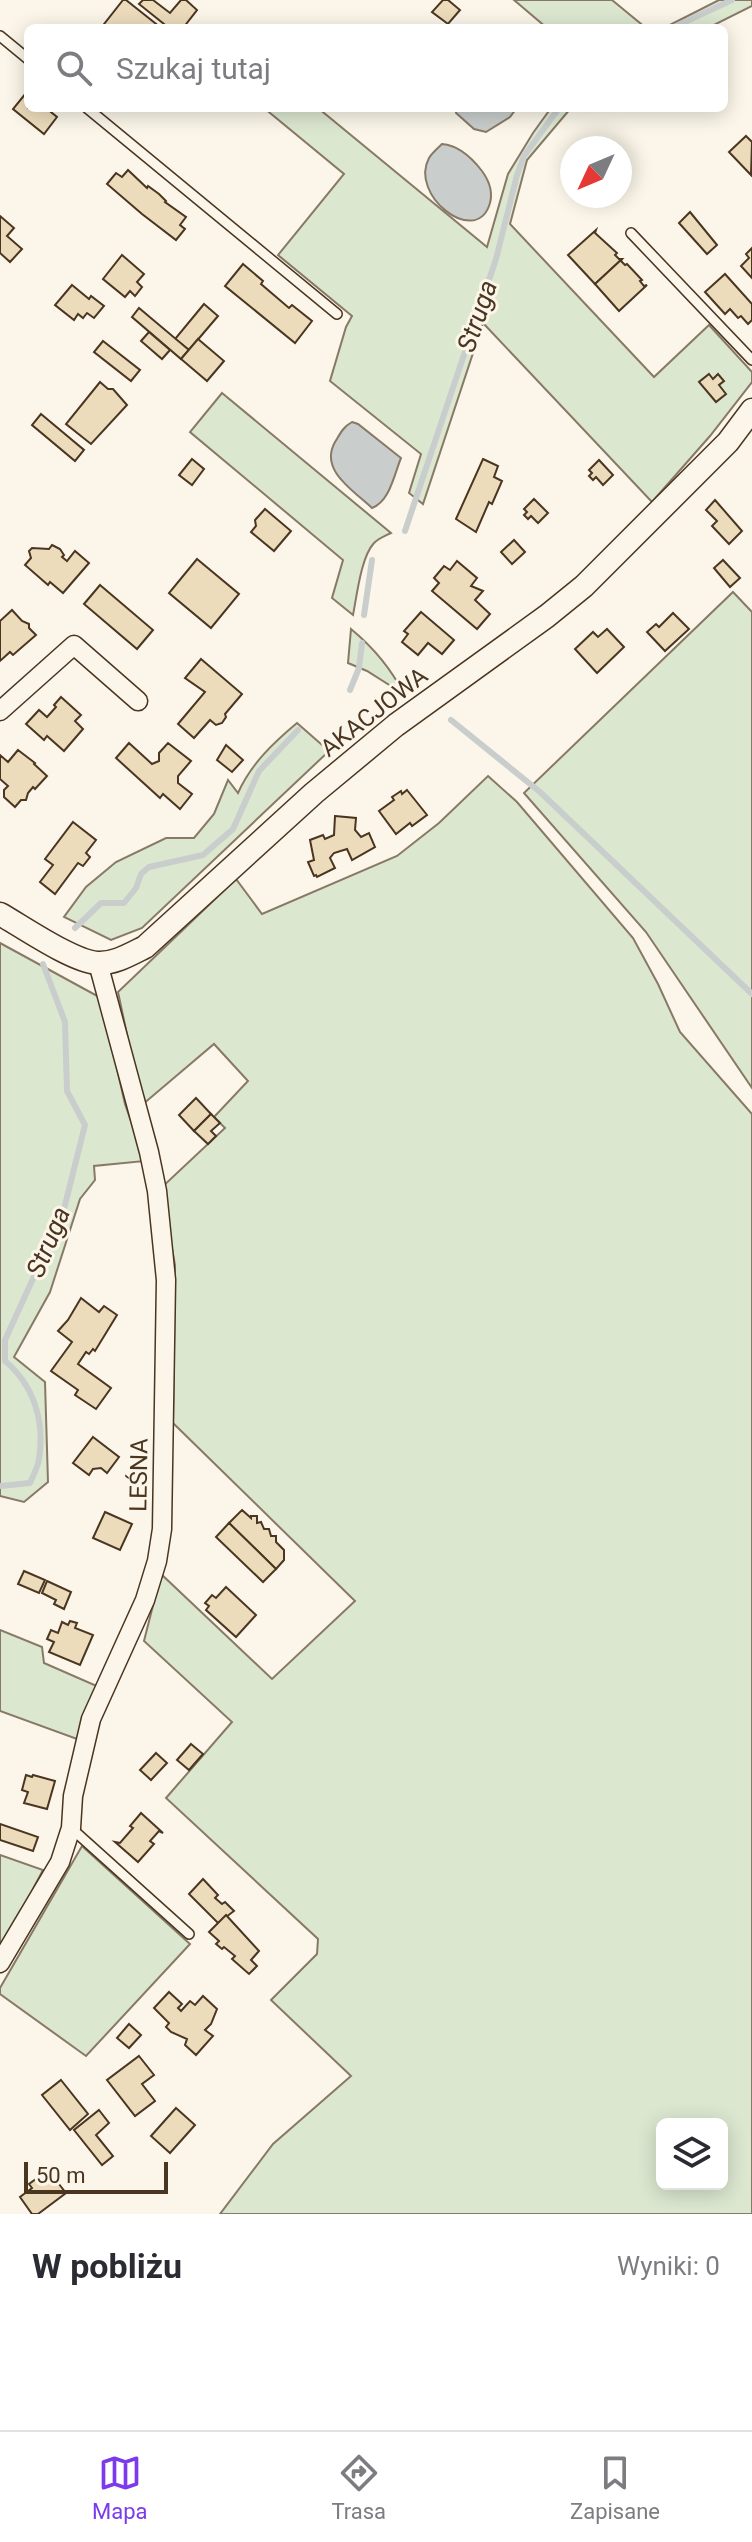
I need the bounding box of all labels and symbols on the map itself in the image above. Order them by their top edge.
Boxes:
north arrow [560,136,632,208]
water label: Struga [451,276,503,356]
street label: AKACJOWA [315,661,433,762]
water label: Struga [20,1202,76,1282]
street label: LEŚNA [124,1438,154,1512]
scale bar [24,2158,168,2194]

